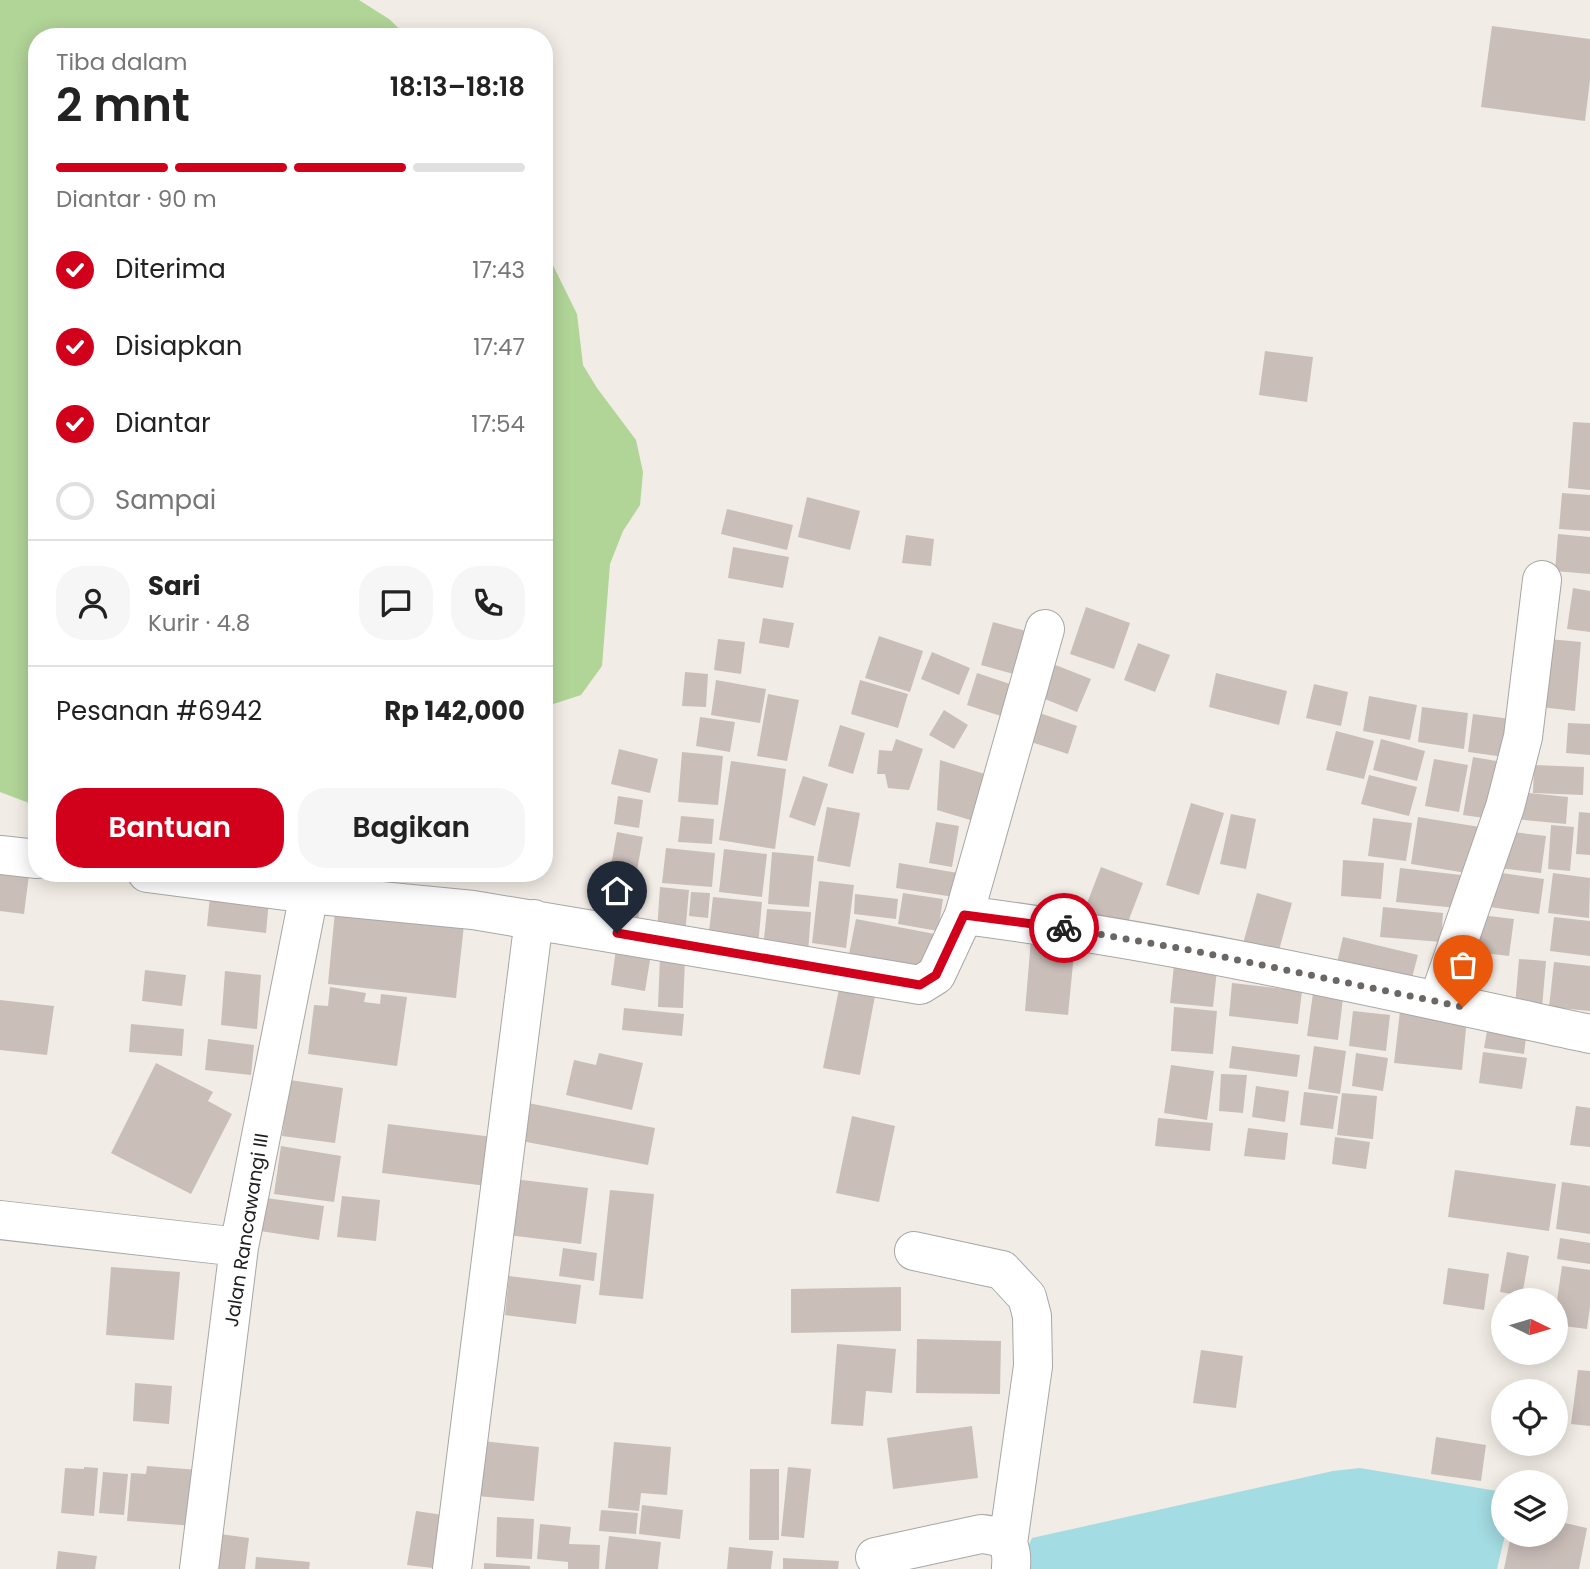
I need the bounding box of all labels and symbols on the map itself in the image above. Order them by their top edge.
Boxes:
pin [587,861,647,933]
courier [1029,893,1099,963]
pin [1433,935,1493,1007]
street label: Jalan Rancawangi III [218,1131,275,1329]
north arrow [1491,1288,1568,1365]

